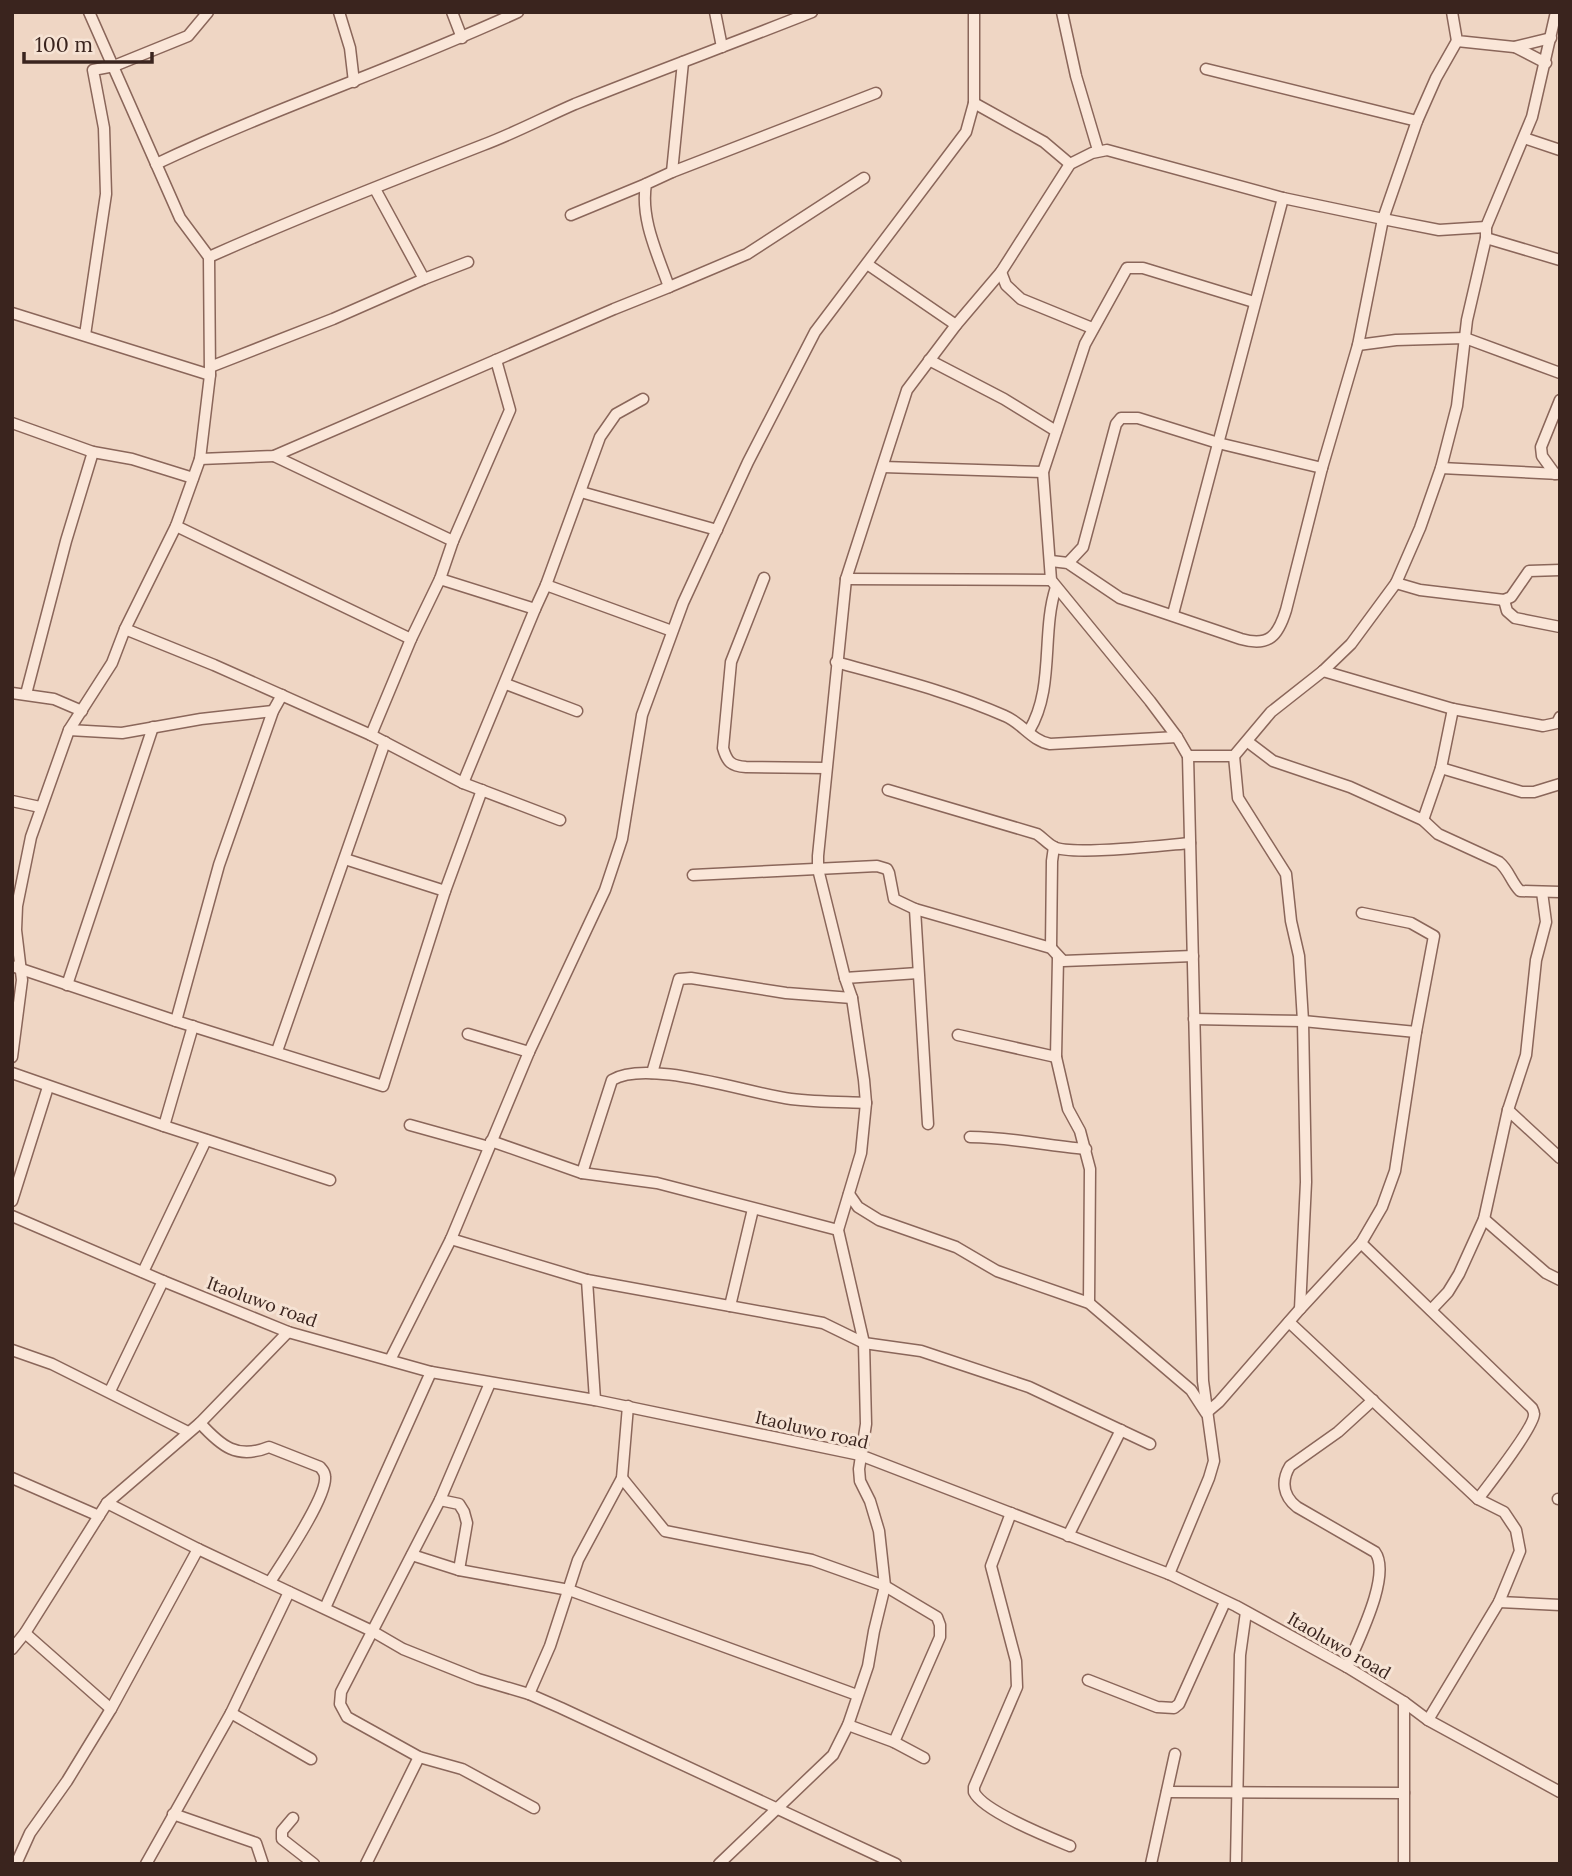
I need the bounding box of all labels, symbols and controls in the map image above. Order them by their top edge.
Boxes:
scale bar [24,21,152,65]
text: 100 m [35,31,93,58]
street label: Itaoluwo road [204,1271,321,1332]
street label: Itaoluwo road [753,1405,871,1454]
street label: Itaoluwo road [1283,1607,1395,1685]

